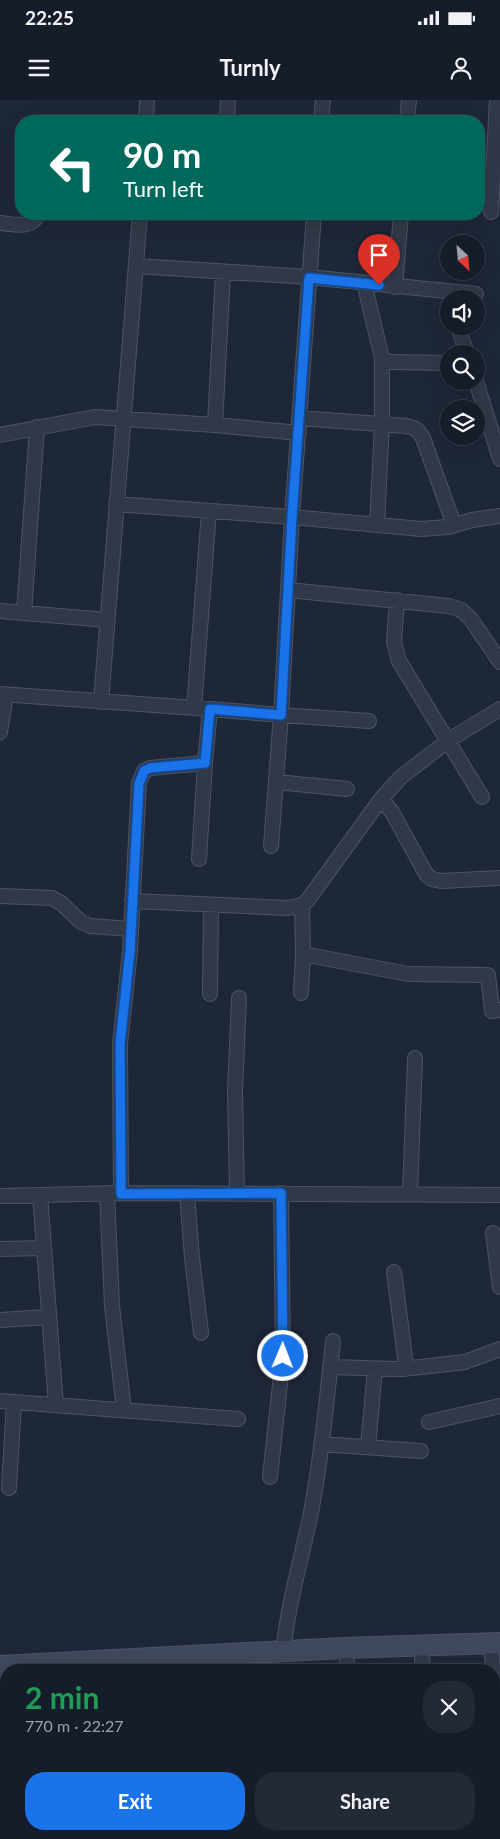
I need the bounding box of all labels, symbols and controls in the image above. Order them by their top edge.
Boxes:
text: 22:25 [25,6,74,29]
icon: menu [25,54,53,82]
text: Turnly [219,54,281,81]
icon: person [447,54,475,82]
text: 90 m [123,133,201,175]
icon: left [40,135,105,200]
text: Turn left [123,175,204,202]
pin [358,234,400,285]
north arrow [440,235,485,280]
map controls [440,235,485,445]
icon: arrive [365,241,393,269]
button: sound [440,290,485,335]
button: search [440,345,485,390]
button: layers [440,400,485,445]
position arrow [256,1329,308,1381]
text: 2 min [25,1679,99,1715]
button: close [423,1681,475,1733]
text: 770 m · 22:27 [25,1716,124,1735]
button: Exit [25,1772,245,1830]
button: Share [255,1772,475,1830]

